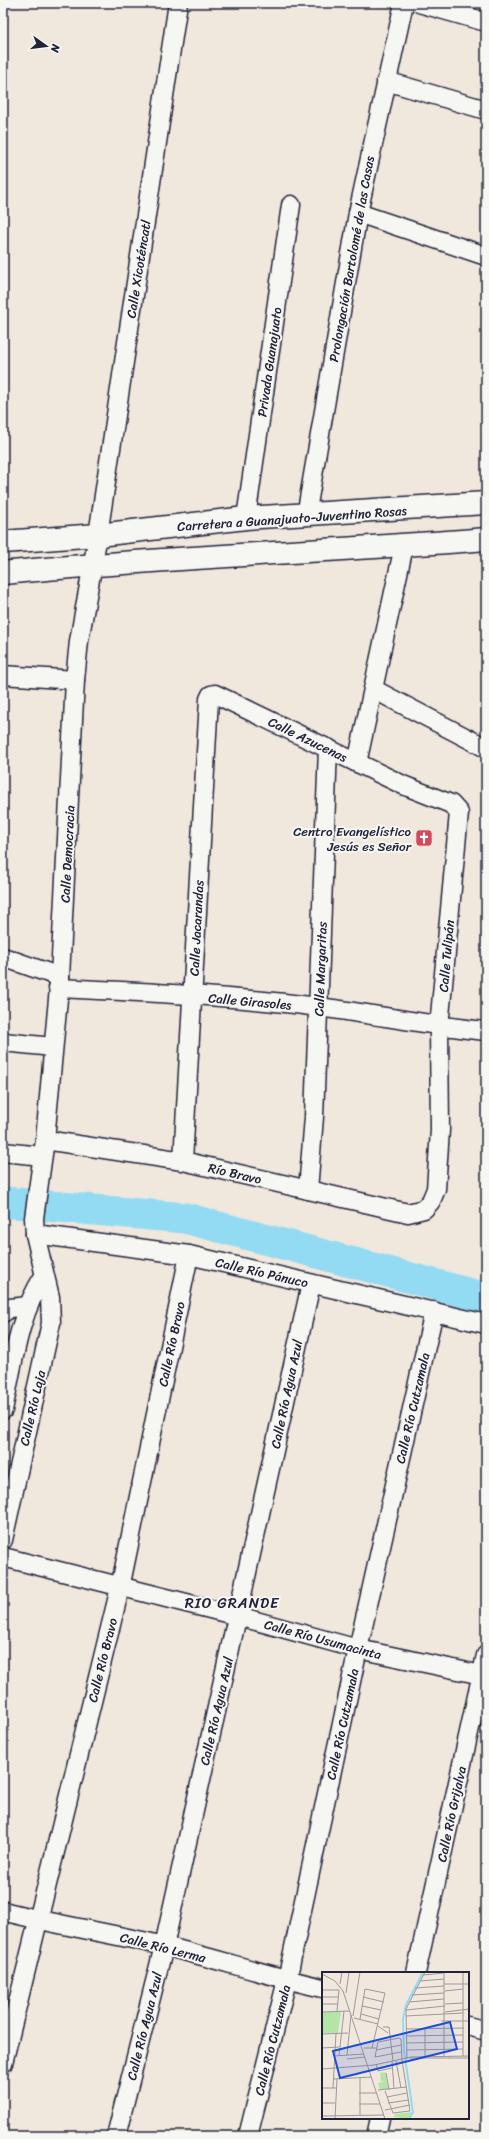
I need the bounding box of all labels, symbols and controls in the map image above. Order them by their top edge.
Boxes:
north arrow [26,26,66,66]
text: N [45,41,66,55]
street label: Prolongación Bartolomé de las Casas [322,154,381,364]
street label: Calle Xicoténcatl [119,218,158,320]
street label: Privada Guanajuato [250,305,289,418]
street label: Carretera a Guanajuato-Juventino Rosas [176,499,408,538]
street label: Calle Azucenas [264,710,352,769]
street label: Calle Democracia [53,804,82,903]
place label: Centro Evangelístico Jesús es Señor [293,820,412,858]
church icon: Centro Evangelístico Jesús es Señor [414,828,434,848]
street label: Calle Jacarandas [183,878,211,977]
street label: Calle Tulipán [432,919,461,993]
street label: Calle Margaritas [307,920,334,1017]
street label: Calle Girasoles [207,986,293,1017]
street label: Río Bravo [206,1156,264,1191]
street label: Calle Río Pánuco [213,1251,311,1294]
street label: Calle Río Bravo [151,1299,192,1389]
street label: Calle Río Agua Azul [264,1337,309,1451]
street label: Calle Río Cutzamala [389,1350,437,1466]
street label: Calle Río Laja [13,1368,52,1448]
district label: RIO GRANDE [185,1590,280,1616]
street label: Calle Río Usumacinta [262,1613,385,1666]
street label: Calle Río Bravo [81,1615,124,1705]
street label: Calle Río Agua Azul [193,1654,240,1768]
street label: Calle Río Cutzamala [319,1666,366,1782]
street label: Calle Río Grijalva [430,1764,473,1864]
street label: Calle Río Lerma [117,1926,209,1969]
street label: Calle Río Agua Azul [120,1969,169,2083]
inset map [322,1972,469,2119]
street label: Calle Río Cutzamala [248,1982,297,2098]

